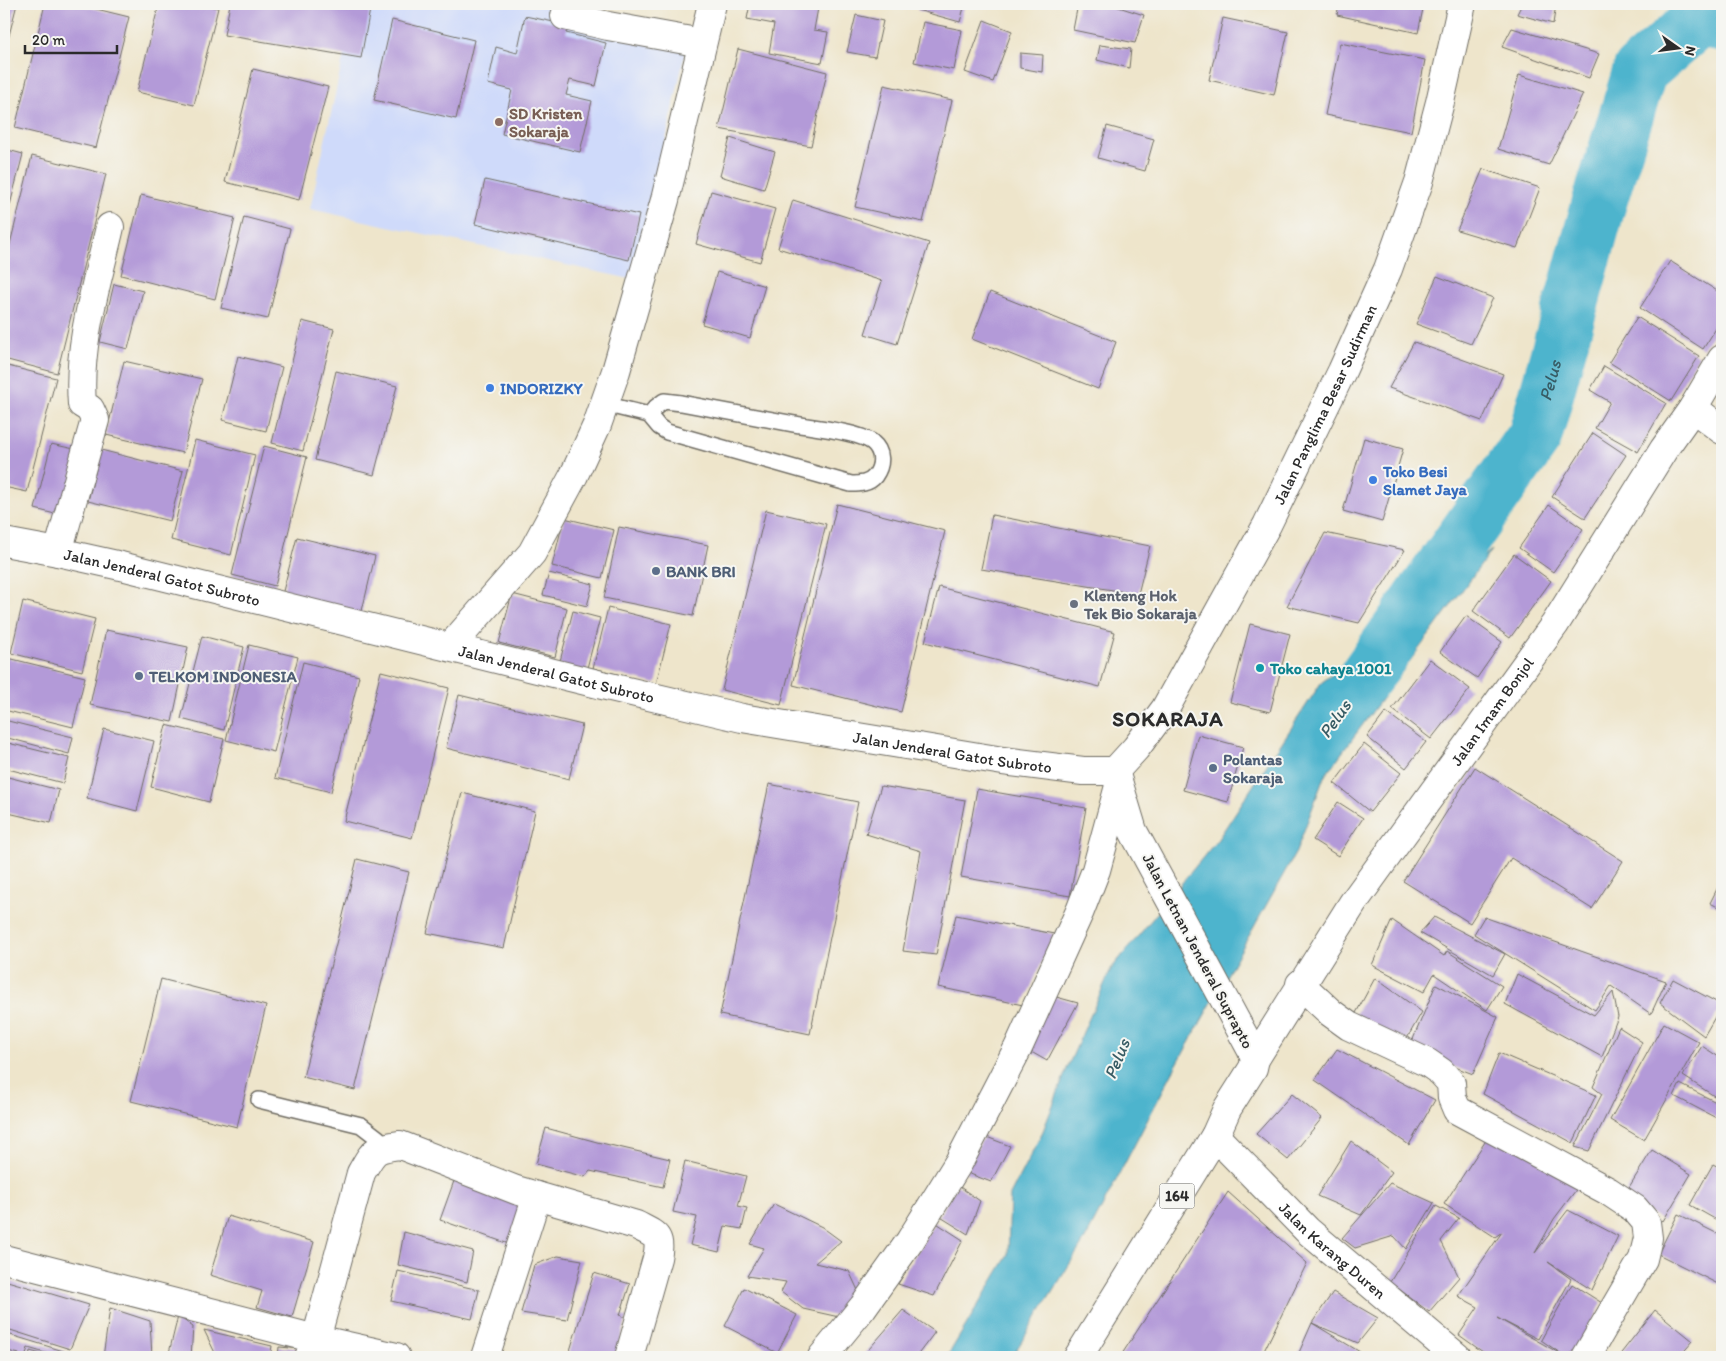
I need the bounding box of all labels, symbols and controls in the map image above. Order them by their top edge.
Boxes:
scale bar [25,22,118,54]
north arrow [1654,22,1704,72]
text: 20 m [32,31,66,49]
text: N [1681,44,1700,58]
place label: SD Kristen Sokaraja [509,104,583,142]
marker: SD Kristen Sokaraja [493,116,505,128]
street label: Jalan Panglima Besar Sudirman [1269,301,1380,507]
water label: Pelus [1534,357,1567,403]
place label: INDORIZKY [500,379,583,398]
marker: INDORIZKY [484,382,496,394]
place label: Toko Besi Slamet Jaya [1382,462,1468,500]
marker: Toko Besi Slamet Jaya [1367,474,1379,486]
street label: Jalan Jenderal Gatot Subroto [62,544,262,610]
place label: BANK BRI [666,562,736,581]
marker: BANK BRI [650,565,662,577]
place label: Klenteng Hok Tek Bio Sokaraja [1083,586,1197,624]
marker: Klenteng Hok Tek Bio Sokaraja [1068,598,1080,610]
street label: Jalan Jenderal Gatot Subroto [457,640,656,707]
street label: Jalan Imam Bonjol [1446,653,1538,769]
place label: Toko cahaya 1001 [1269,659,1392,679]
marker: Toko cahaya 1001 [1254,662,1266,674]
place label: TELKOM INDONESIA [148,667,298,686]
marker: TELKOM INDONESIA [133,670,145,682]
water label: Pelus [1314,695,1356,742]
district label: SOKARAJA [1112,706,1224,731]
street label: Jalan Jenderal Gatot Subroto [852,727,1053,777]
place label: Polantas Sokaraja [1223,750,1284,788]
marker: Polantas Sokaraja [1207,762,1219,774]
street label: Jalan Letnan Jenderal Suprapto [1138,850,1258,1052]
water label: Pelus [1099,1035,1135,1082]
road number: 164 [1160,1184,1194,1208]
street label: Jalan Karang Duren [1275,1198,1390,1302]

